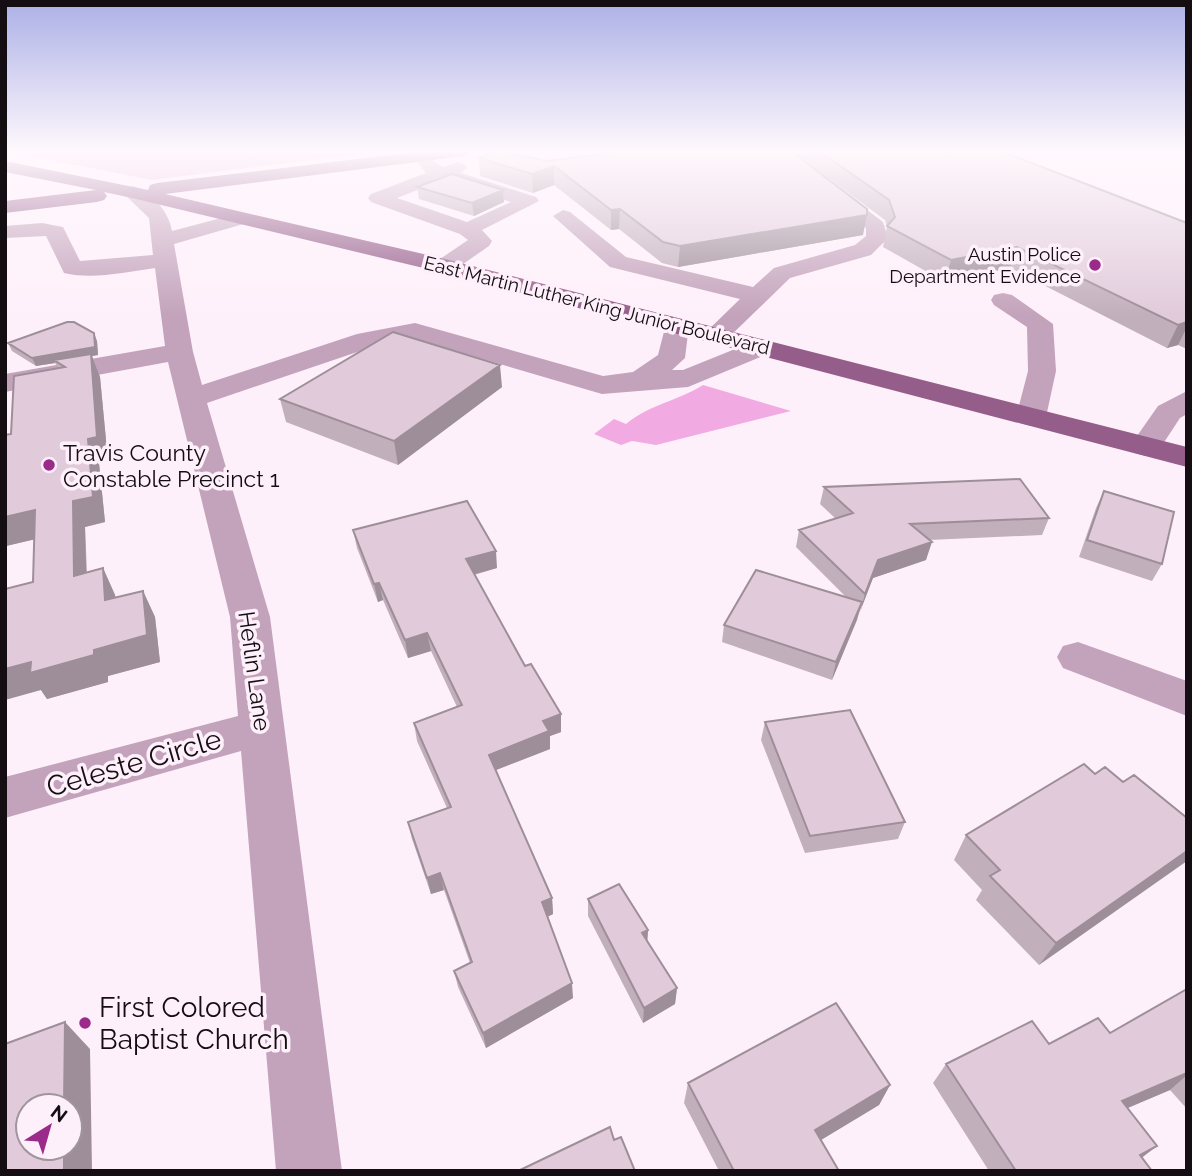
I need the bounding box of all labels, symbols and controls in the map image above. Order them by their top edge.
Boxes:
place label: Austin Police Department Evidence [889,243,1081,287]
street label: East Martin Luther King Junior Boulevard [422,251,772,359]
marker: Austin Police Department Evidence [1087,257,1103,273]
place label: Travis County Constable Precinct 1 [63,439,280,492]
marker: Travis County Constable Precinct 1 [41,457,57,473]
street label: Heflin Lane [233,609,277,733]
street label: Celeste Circle [43,722,225,804]
place label: First Colored Baptist Church [99,991,289,1056]
marker: First Colored Baptist Church [77,1015,93,1031]
north arrow [14,1092,84,1162]
text: N [47,1100,72,1127]

